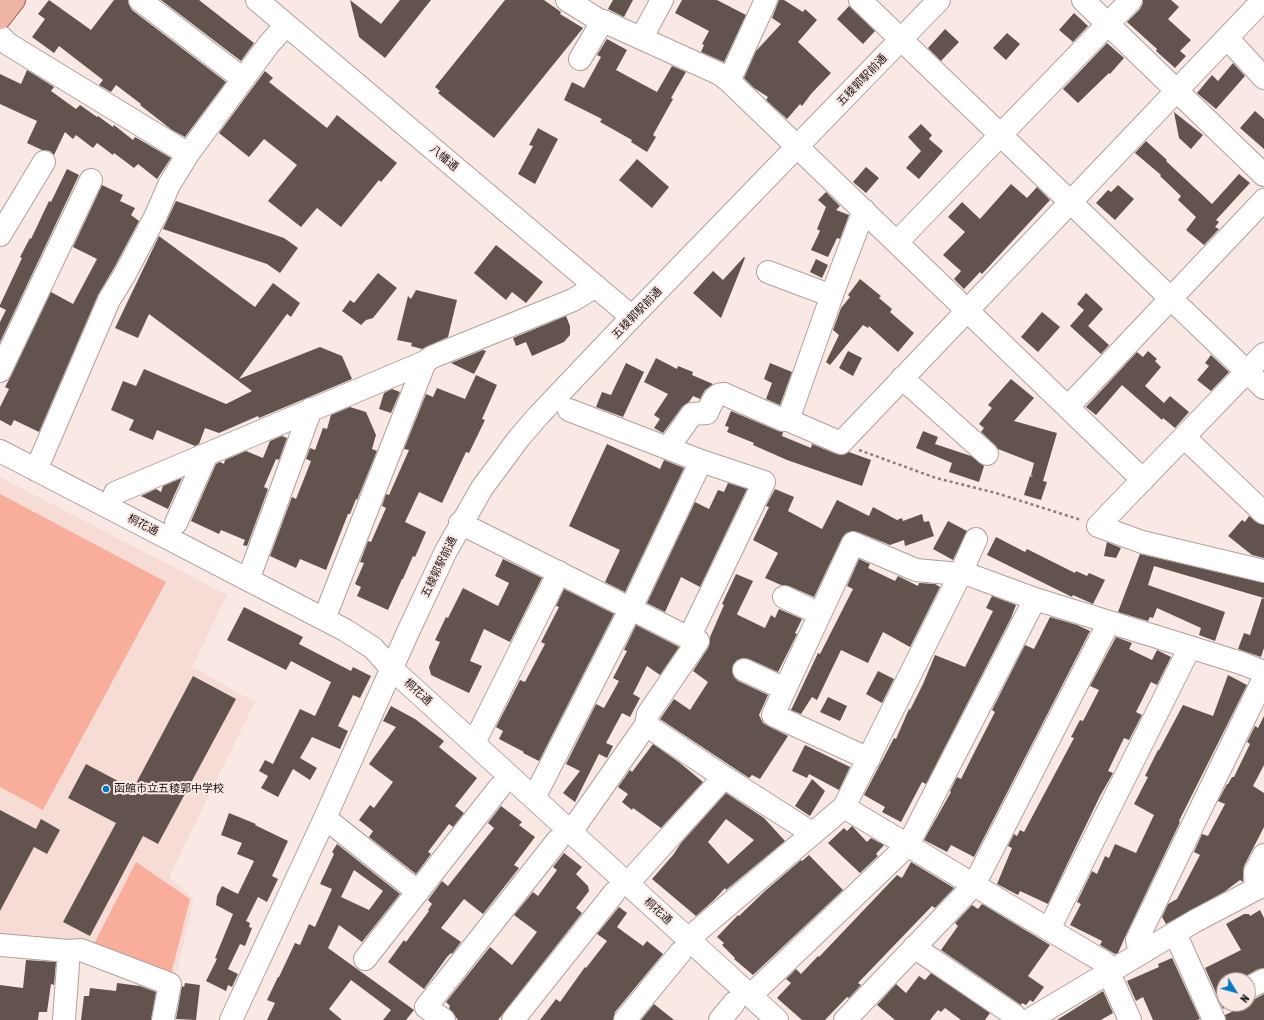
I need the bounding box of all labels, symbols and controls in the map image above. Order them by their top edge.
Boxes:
street label: 五稜郭駅前通 [834,52,890,108]
street label: 八幡通 [427,142,461,174]
street label: 五稜郭駅前通 [609,285,665,341]
street label: 桐花通 [125,512,161,538]
street label: 五稜郭駅前通 [419,534,459,600]
street label: 桐花通 [401,676,435,708]
place label: 函館市立五稜郭中学校 [114,782,224,796]
marker: 函館市立五稜郭中学校 [101,784,111,794]
street label: 桐花通 [641,895,675,927]
north arrow [1216,972,1256,1012]
text: N [1238,992,1252,1005]

